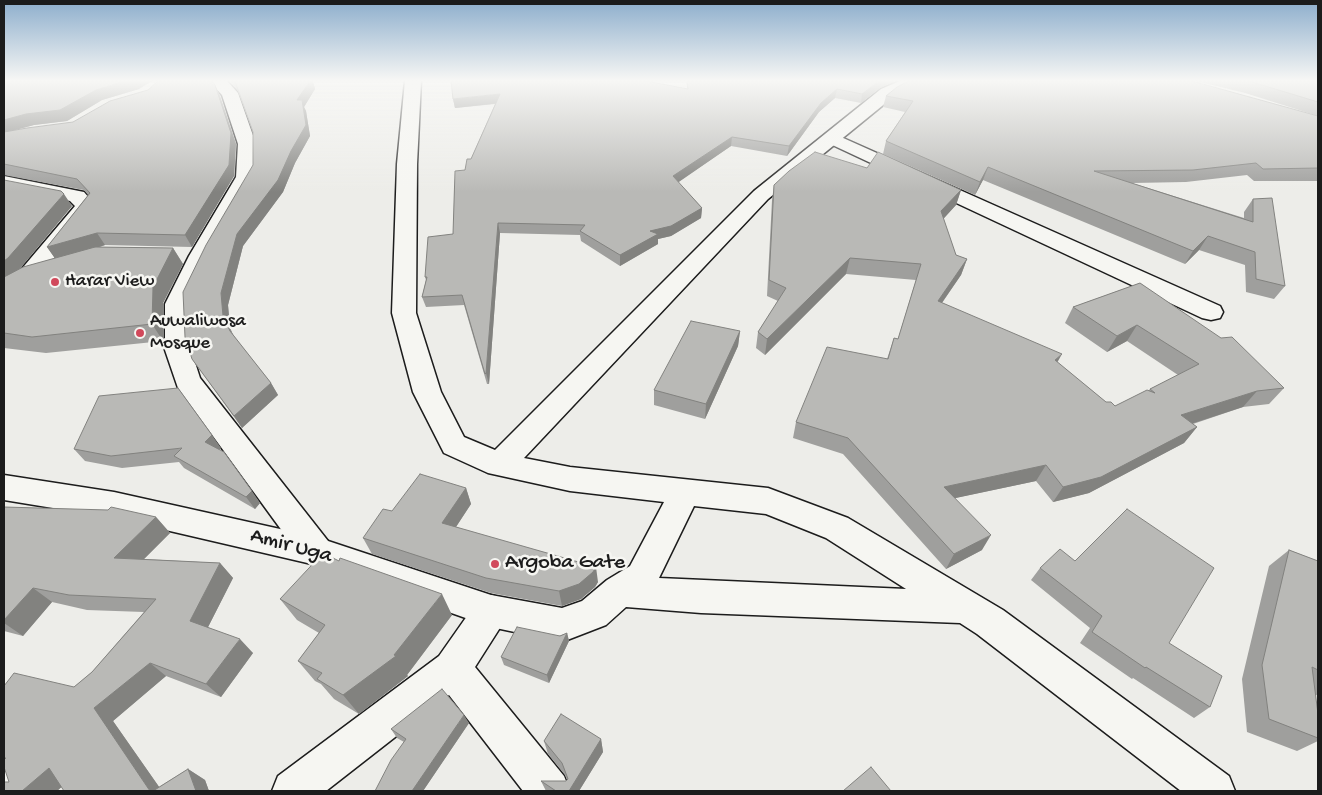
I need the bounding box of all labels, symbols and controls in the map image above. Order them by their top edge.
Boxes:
place label: Harar View [65,271,154,293]
marker: Harar View [49,276,61,288]
place label: Auwaliwosa Mosque [150,311,246,355]
marker: Auwaliwosa Mosque [134,327,146,339]
street label: Amir Uga [247,523,335,571]
place label: Argoba Gate [505,551,625,577]
marker: Argoba Gate [489,558,501,570]

